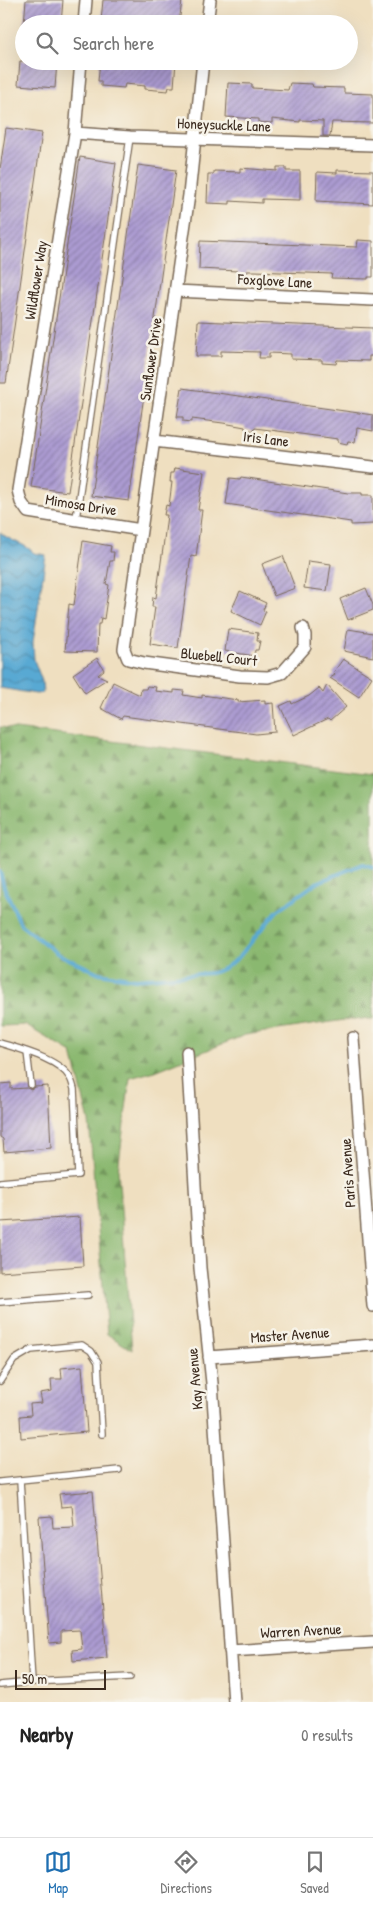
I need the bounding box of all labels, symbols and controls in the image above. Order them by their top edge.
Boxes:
search box [15,15,358,70]
icon: search [33,29,61,57]
text: Search here [73,30,154,56]
street label: Honeysuckle Lane [177,112,271,137]
street label: Wildflower Way [19,239,52,321]
street label: Foxglove Lane [236,268,313,293]
street label: Sunflower Drive [134,316,167,402]
street label: Iris Lane [242,425,290,452]
street label: Mimosa Drive [44,489,118,521]
street label: Bluebell Court [180,642,259,671]
street label: Paris Avenue [335,1138,360,1208]
street label: Master Avenue [250,1321,330,1348]
street label: Kay Avenue [181,1347,208,1411]
street label: Warren Avenue [260,1618,342,1643]
scale bar [15,1667,106,1690]
text: 50 m [22,1669,47,1688]
text: Nearby [20,1720,73,1749]
text: 0 results [301,1724,353,1746]
tab: Map [44,1848,72,1897]
tab: Directions [160,1848,212,1897]
tab: Saved [300,1848,329,1897]

